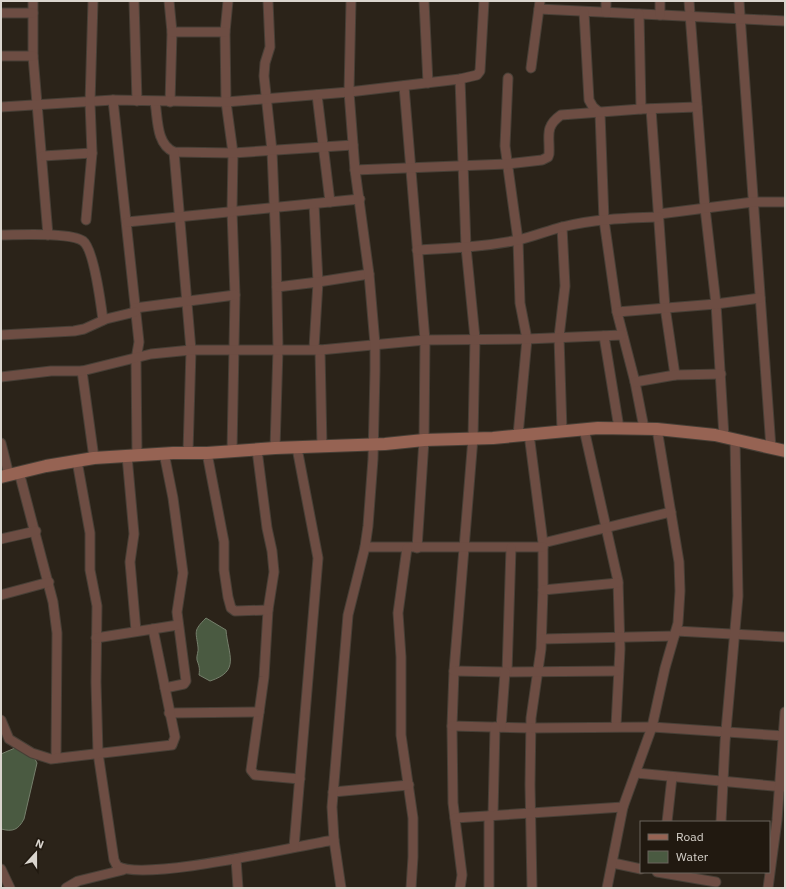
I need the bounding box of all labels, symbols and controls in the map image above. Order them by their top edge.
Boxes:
legend [640,821,770,873]
text: Road [676,829,704,844]
north arrow [16,833,56,873]
text: N [33,836,46,852]
text: Water [676,849,709,864]

